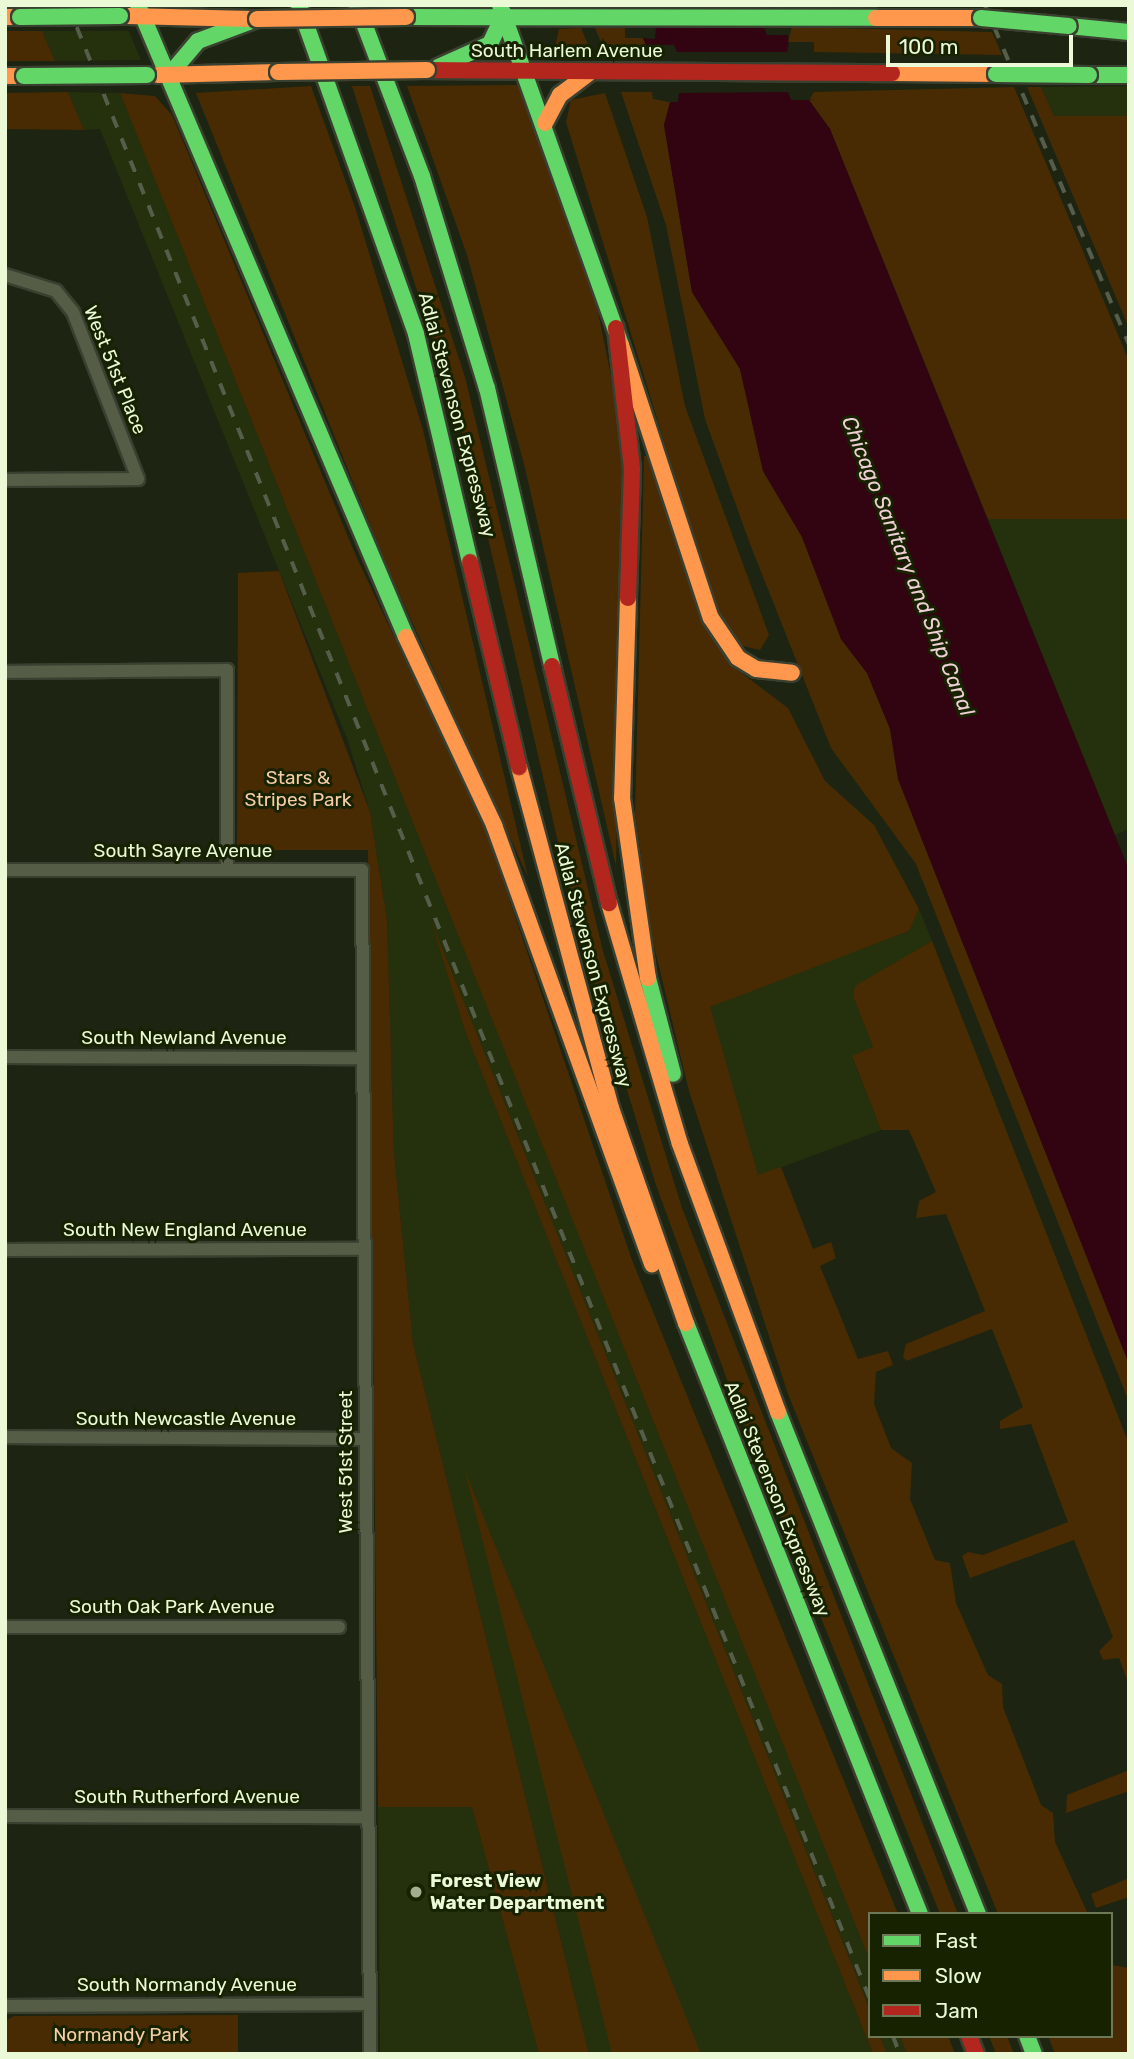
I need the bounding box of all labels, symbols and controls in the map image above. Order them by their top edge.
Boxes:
scale bar [889,21,1076,65]
text: 100 m [899,34,958,59]
street label: South Harlem Avenue [471,40,663,62]
street label: Adlai Stevenson Expressway [413,290,501,540]
street label: West 51st Place [79,302,151,438]
water label: Chicago Sanitary and Ship Canal [836,412,980,720]
park label: Stars & Stripes Park [245,767,351,811]
street label: South Sayre Avenue [93,840,273,862]
street label: Adlai Stevenson Expressway [549,840,637,1090]
street label: South Newland Avenue [81,1027,287,1049]
street label: South New England Avenue [63,1219,307,1241]
street label: Adlai Stevenson Expressway [719,1378,835,1620]
street label: West 51st Street [335,1390,357,1534]
street label: South Newcastle Avenue [76,1408,296,1430]
street label: South Oak Park Avenue [69,1596,275,1618]
street label: South Rutherford Avenue [74,1786,300,1808]
place label: Forest View Water Department [430,1870,605,1914]
marker: Forest View Water Department [408,1884,424,1900]
legend [868,1912,1113,2038]
text: Fast [935,1928,977,1953]
text: Slow [935,1963,982,1988]
street label: South Normandy Avenue [76,1974,298,1996]
text: Jam [935,1998,979,2023]
park label: Normandy Park [53,2024,189,2046]

